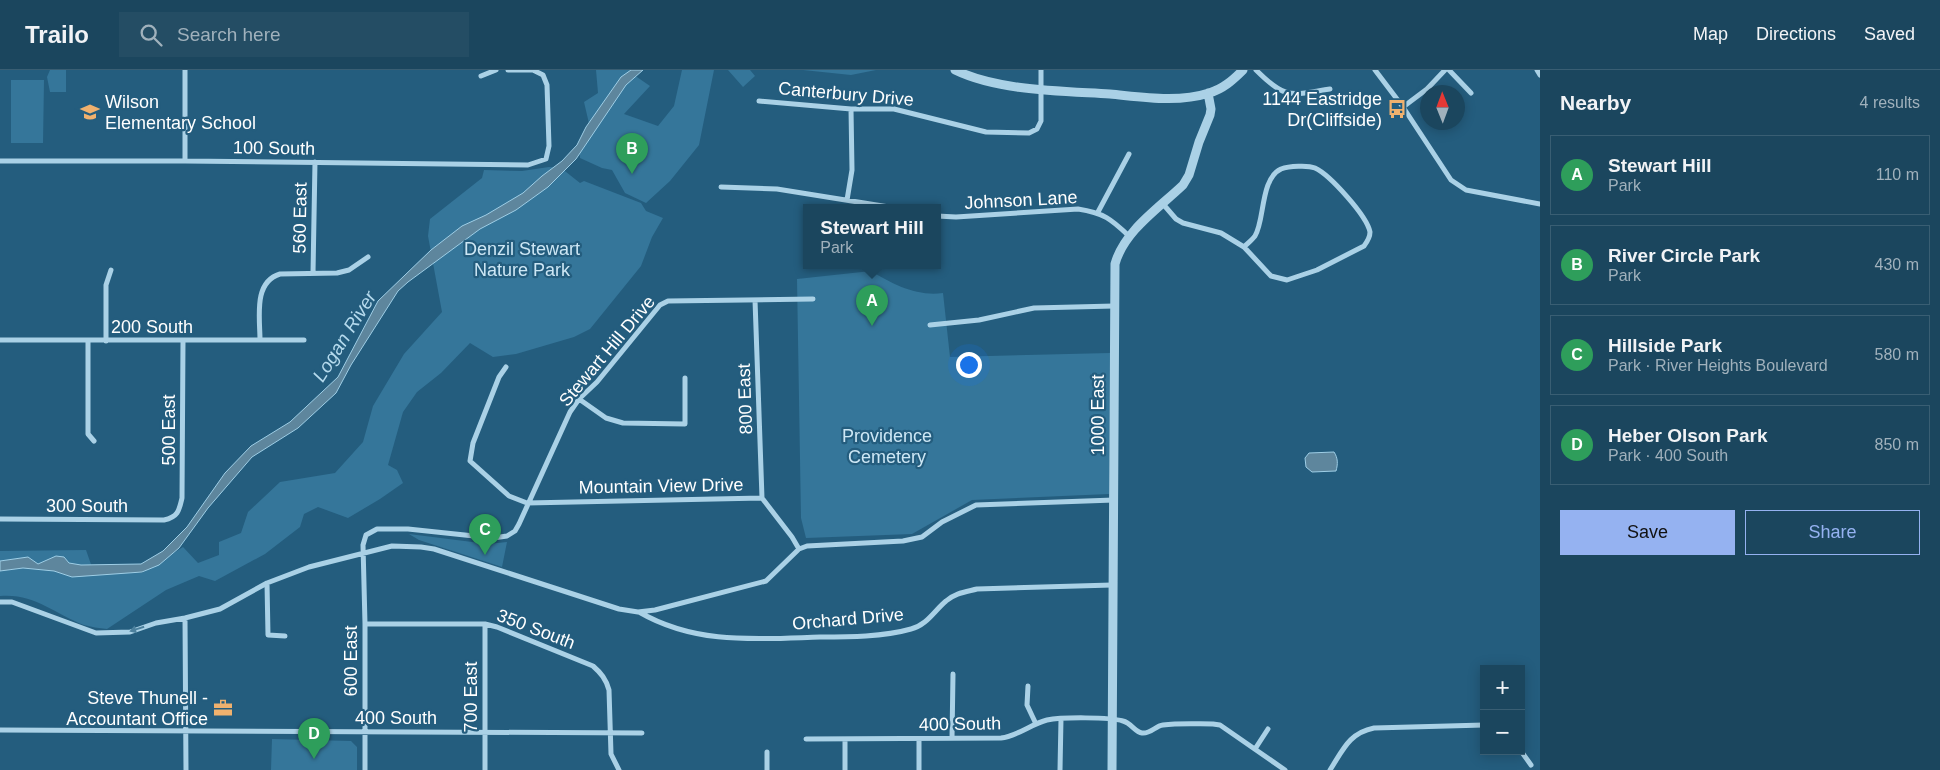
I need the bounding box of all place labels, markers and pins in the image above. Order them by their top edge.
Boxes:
place label: 1144 Eastridge Dr(Cliffside) [1262,89,1382,130]
place label: Wilson Elementary School [105,92,256,133]
bus stop icon: 1144 Eastridge Dr(Cliffside) [1386,98,1408,120]
school or university icon: Wilson Elementary School [79,101,101,123]
pin: B [616,133,648,174]
pin: A [856,285,888,326]
pin: C [469,514,501,555]
place label: Steve Thunell - Accountant Office [66,688,208,729]
office icon: Steve Thunell - Accountant Office [212,697,234,719]
pin: D [298,718,330,759]

